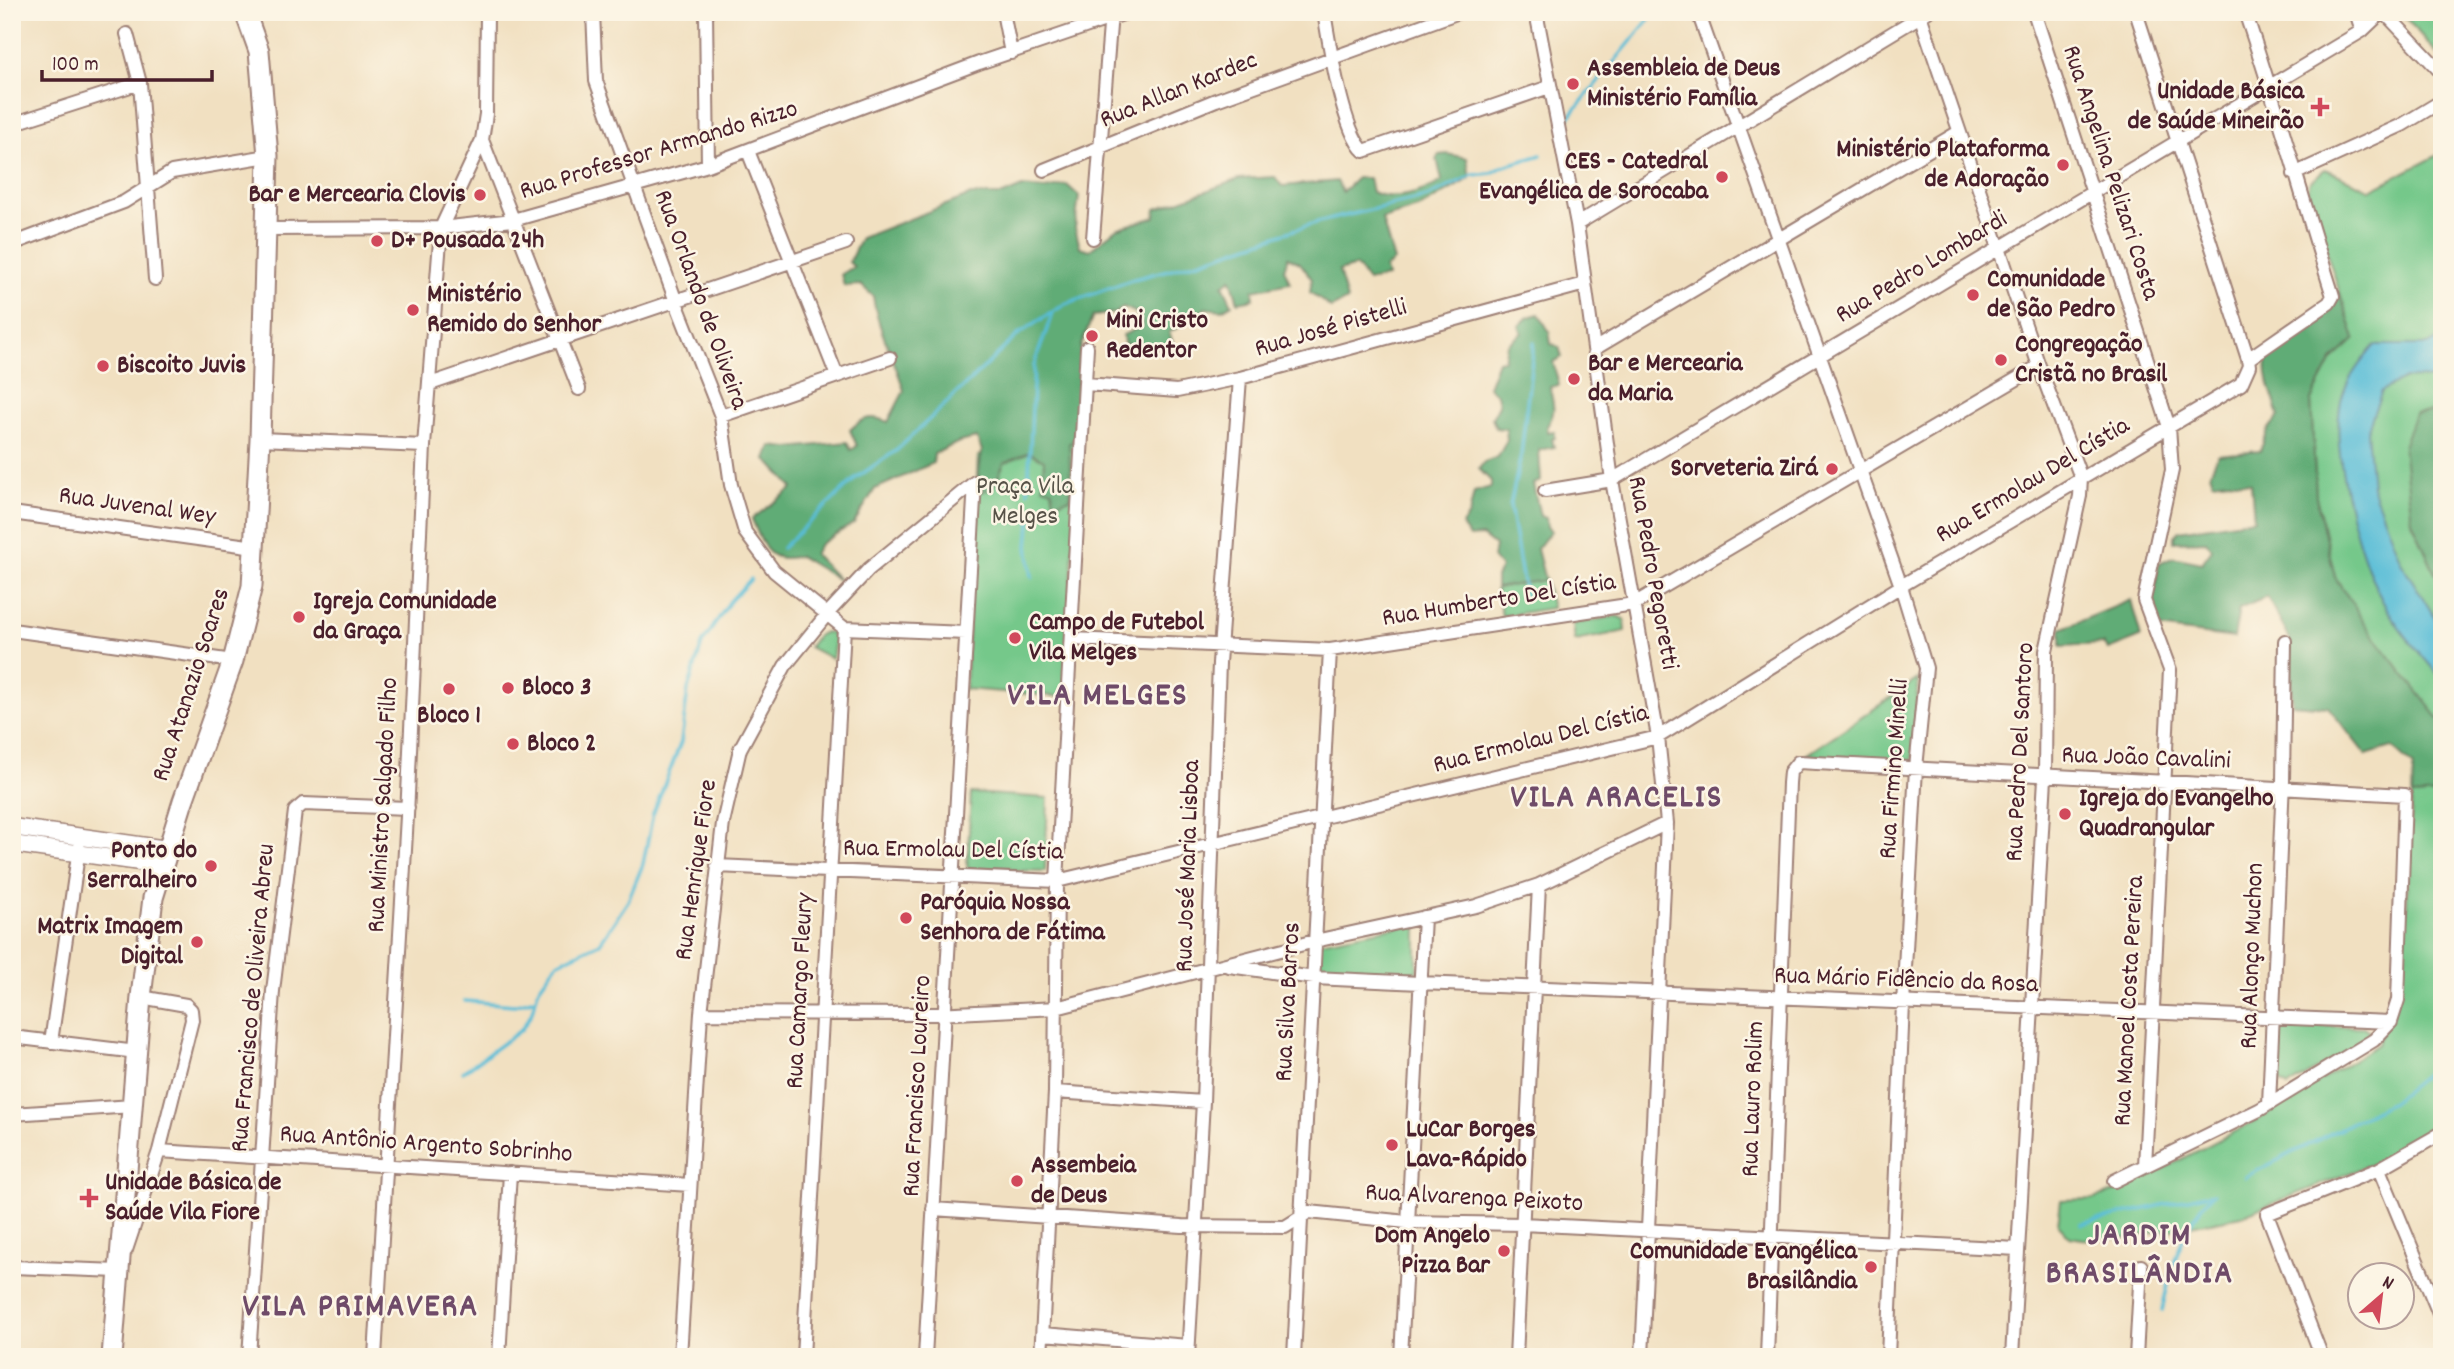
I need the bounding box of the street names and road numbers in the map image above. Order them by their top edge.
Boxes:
street label: Rua Angelina Pelizari Costa [2051,41,2169,306]
street label: Rua Allan Kardec [1095,43,1263,139]
street label: Rua Professor Armando Rizzo [515,91,803,211]
street label: Rua Orlando de Oliveira [643,185,757,416]
street label: Rua Pedro Lombardi [1829,202,2015,334]
street label: Rua José Pistelli [1251,290,1412,368]
street label: Rua Ermolau Del Cístia [1929,408,2138,554]
street label: Rua Pedro Pegoretti [1617,473,1687,673]
street label: Rua Juvenal Wey [56,478,218,536]
street label: Rua Humberto Del Cístia [1380,564,1619,638]
street label: Rua Atanazio Soares [143,583,241,787]
street label: Rua Pedro Del Santoro [1997,641,2045,863]
street label: Rua Ministro Salgado Filho [359,676,409,934]
street label: Rua Firmino Minelli [1870,677,1920,860]
street label: Rua Ermolau Del Cístia [1430,695,1653,785]
street label: Rua João Cavalini [2061,738,2232,780]
street label: Rua José Maria Lisboa [1167,758,1211,973]
street label: Rua Henrique Fiore [666,777,728,963]
street label: Rua Ermolau Del Cístia [842,831,1064,871]
street label: Rua Francisco de Oliveira Abreu [222,842,286,1154]
street label: Rua Alonço Muchon [2231,862,2275,1050]
street label: Rua Manoel Costa Pereira [2105,874,2155,1127]
street label: Rua Camargo Fleury [777,892,825,1090]
street label: Rua Silva Barros [1266,921,1312,1083]
street label: Rua Mário Fidêncio da Rosa [1773,958,2040,1004]
street label: Rua Francisco Loureiro [894,974,942,1198]
street label: Rua Lauro Rolim [1733,1020,1775,1178]
street label: Rua Antônio Argento Sobrinho [278,1116,574,1174]
street label: Rua Alvarenga Peixoto [1364,1175,1584,1223]

